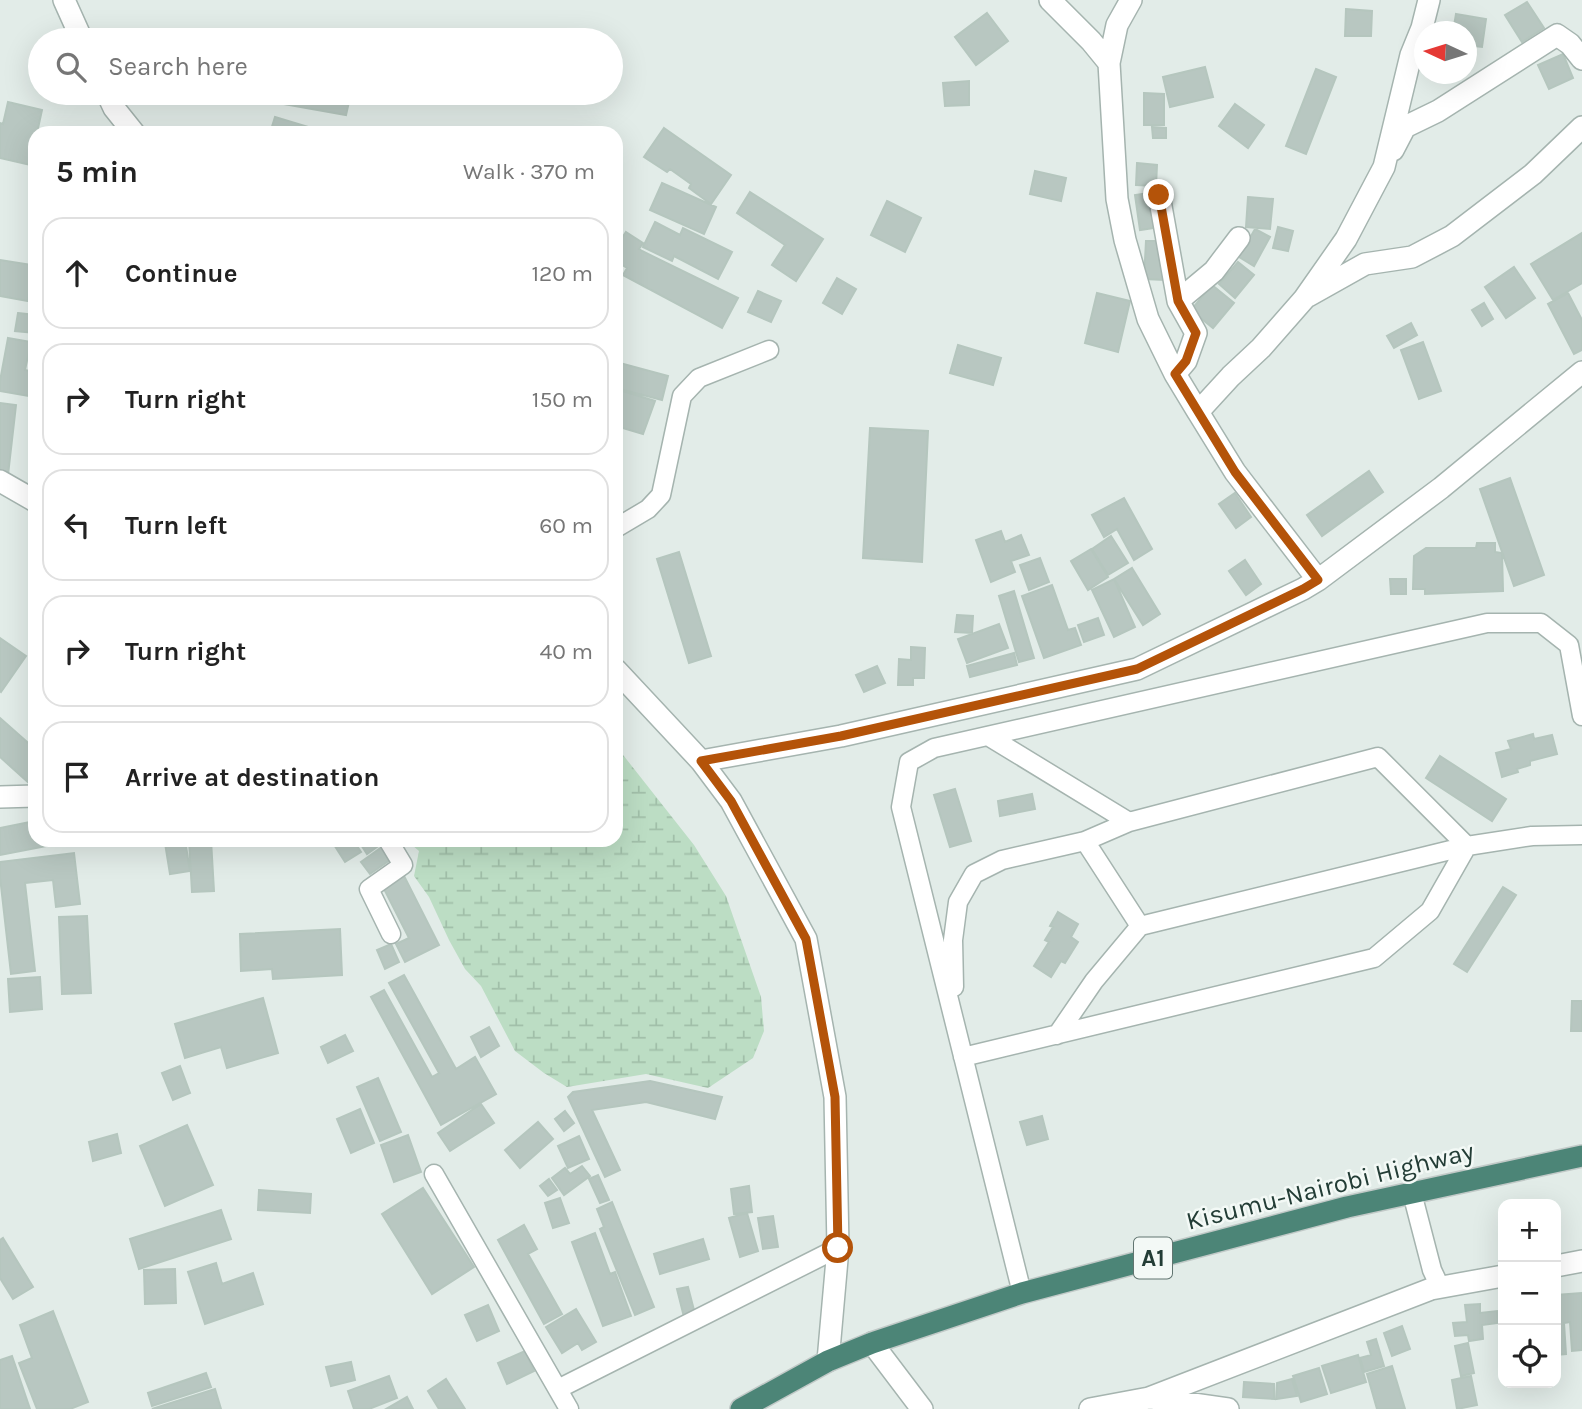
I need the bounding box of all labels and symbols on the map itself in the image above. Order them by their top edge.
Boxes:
north arrow [1414,21,1477,84]
route end [1143,179,1174,210]
street label: Kisumu-Nairobi Highway [1183,1135,1477,1237]
route start [822,1232,853,1263]
road number: A1 [1134,1238,1172,1278]

